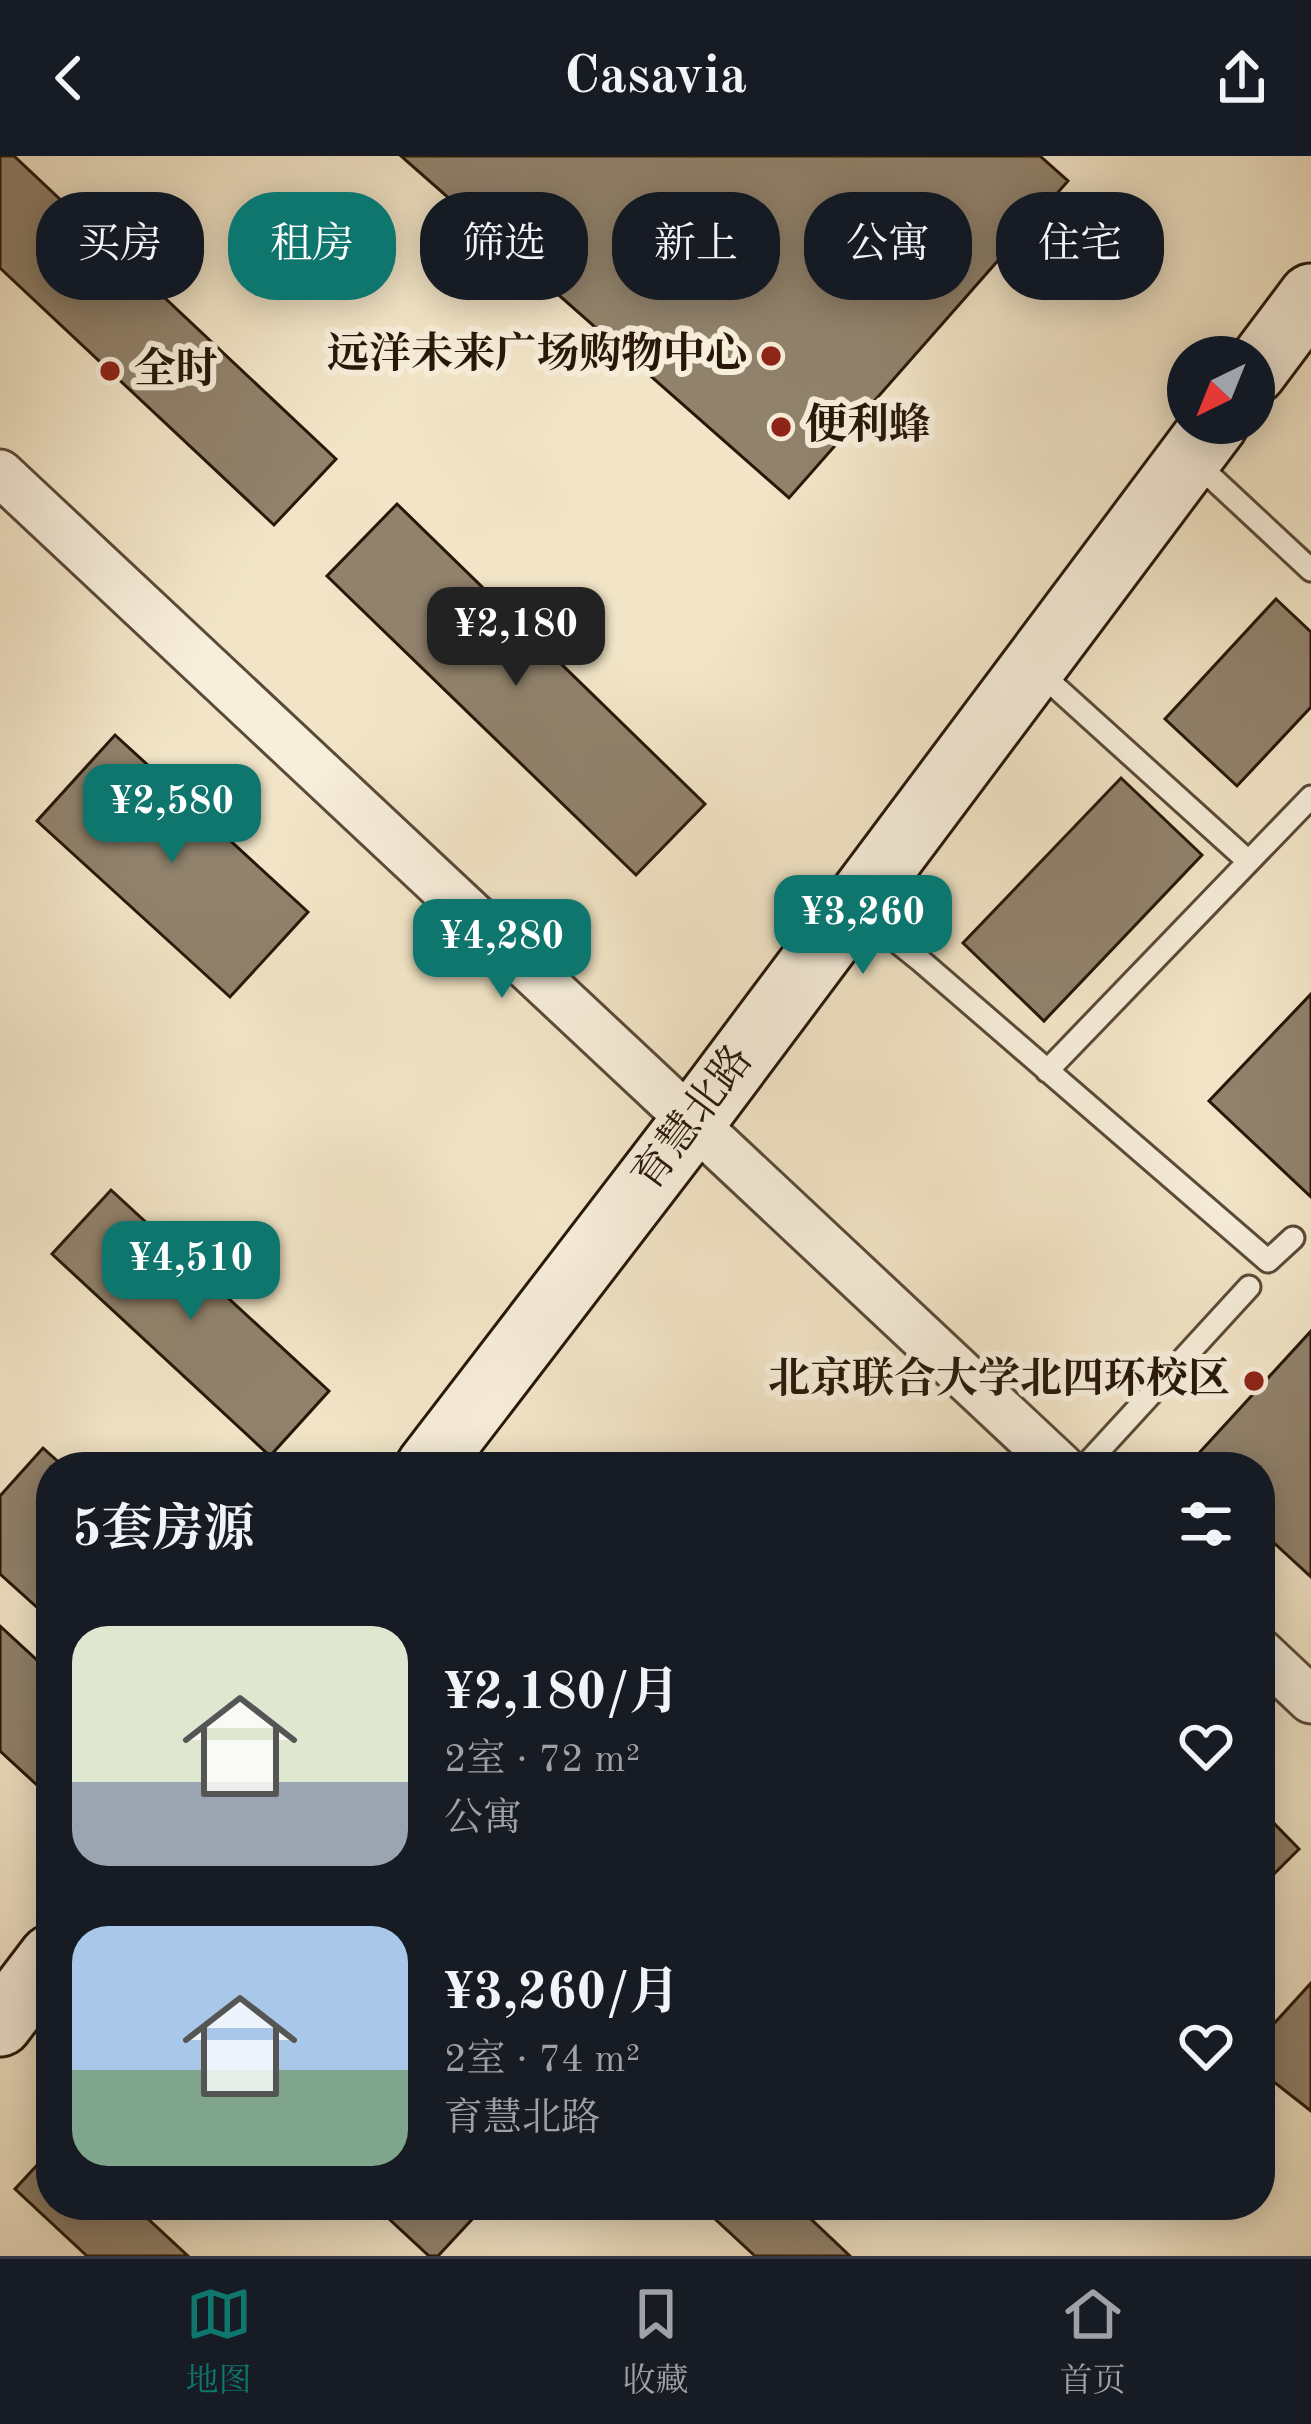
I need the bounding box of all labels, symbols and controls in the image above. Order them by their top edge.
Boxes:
icon: back [36,45,102,111]
icon: share [1209,45,1275,111]
text: Casavia [564,51,747,105]
chip: 买房 [36,192,204,300]
chip: 租房 [228,192,396,300]
chip: 筛选 [420,192,588,300]
chip: 新上 [612,192,780,300]
chip: 公寓 [804,192,972,300]
chip: 住宅 [996,192,1164,300]
place label: 远洋未来广场购物中心 [327,331,747,377]
north arrow [1167,336,1275,444]
map controls [1167,336,1275,444]
marker: 远洋未来广场购物中心 [758,343,784,369]
place label: 全时 [134,346,218,392]
marker: 全时 [97,358,123,384]
place label: 便利蜂 [805,402,931,448]
marker: 便利蜂 [768,414,794,440]
pin: ¥2,180 [418,587,614,689]
text: ¥2,180 [454,606,578,645]
pin: ¥2,580 [74,764,270,866]
text: ¥2,580 [110,783,234,822]
pin: ¥3,260 [765,875,961,977]
text: ¥3,260 [801,894,925,933]
pin: ¥4,280 [404,899,600,1001]
text: ¥4,280 [440,918,564,957]
street label: 育慧北路 [623,1037,761,1199]
pin: ¥4,510 [93,1221,289,1323]
text: ¥4,510 [129,1240,253,1279]
place label: 北京联合大学北四环校区 [768,1355,1230,1402]
marker: 北京联合大学北四环校区 [1241,1368,1267,1394]
icon: filters [1173,1491,1239,1557]
text: 5套房源 [72,1506,255,1557]
text: ¥2,180/月 [444,1669,680,1720]
icon: home [168,1674,312,1818]
icon: heart [1173,1713,1239,1779]
text: 2室 · 72 m² [444,1741,640,1780]
text: 公寓 [444,1800,522,1839]
text: ¥3,260/月 [444,1969,680,2020]
icon: home [168,1974,312,2118]
icon: heart [1173,2013,1239,2079]
text: 2室 · 74 m² [444,2041,640,2080]
text: 育慧北路 [444,2100,600,2139]
tab: 地图 [186,2281,252,2403]
tab: 收藏 [623,2281,689,2403]
tab: 首页 [1060,2281,1126,2403]

